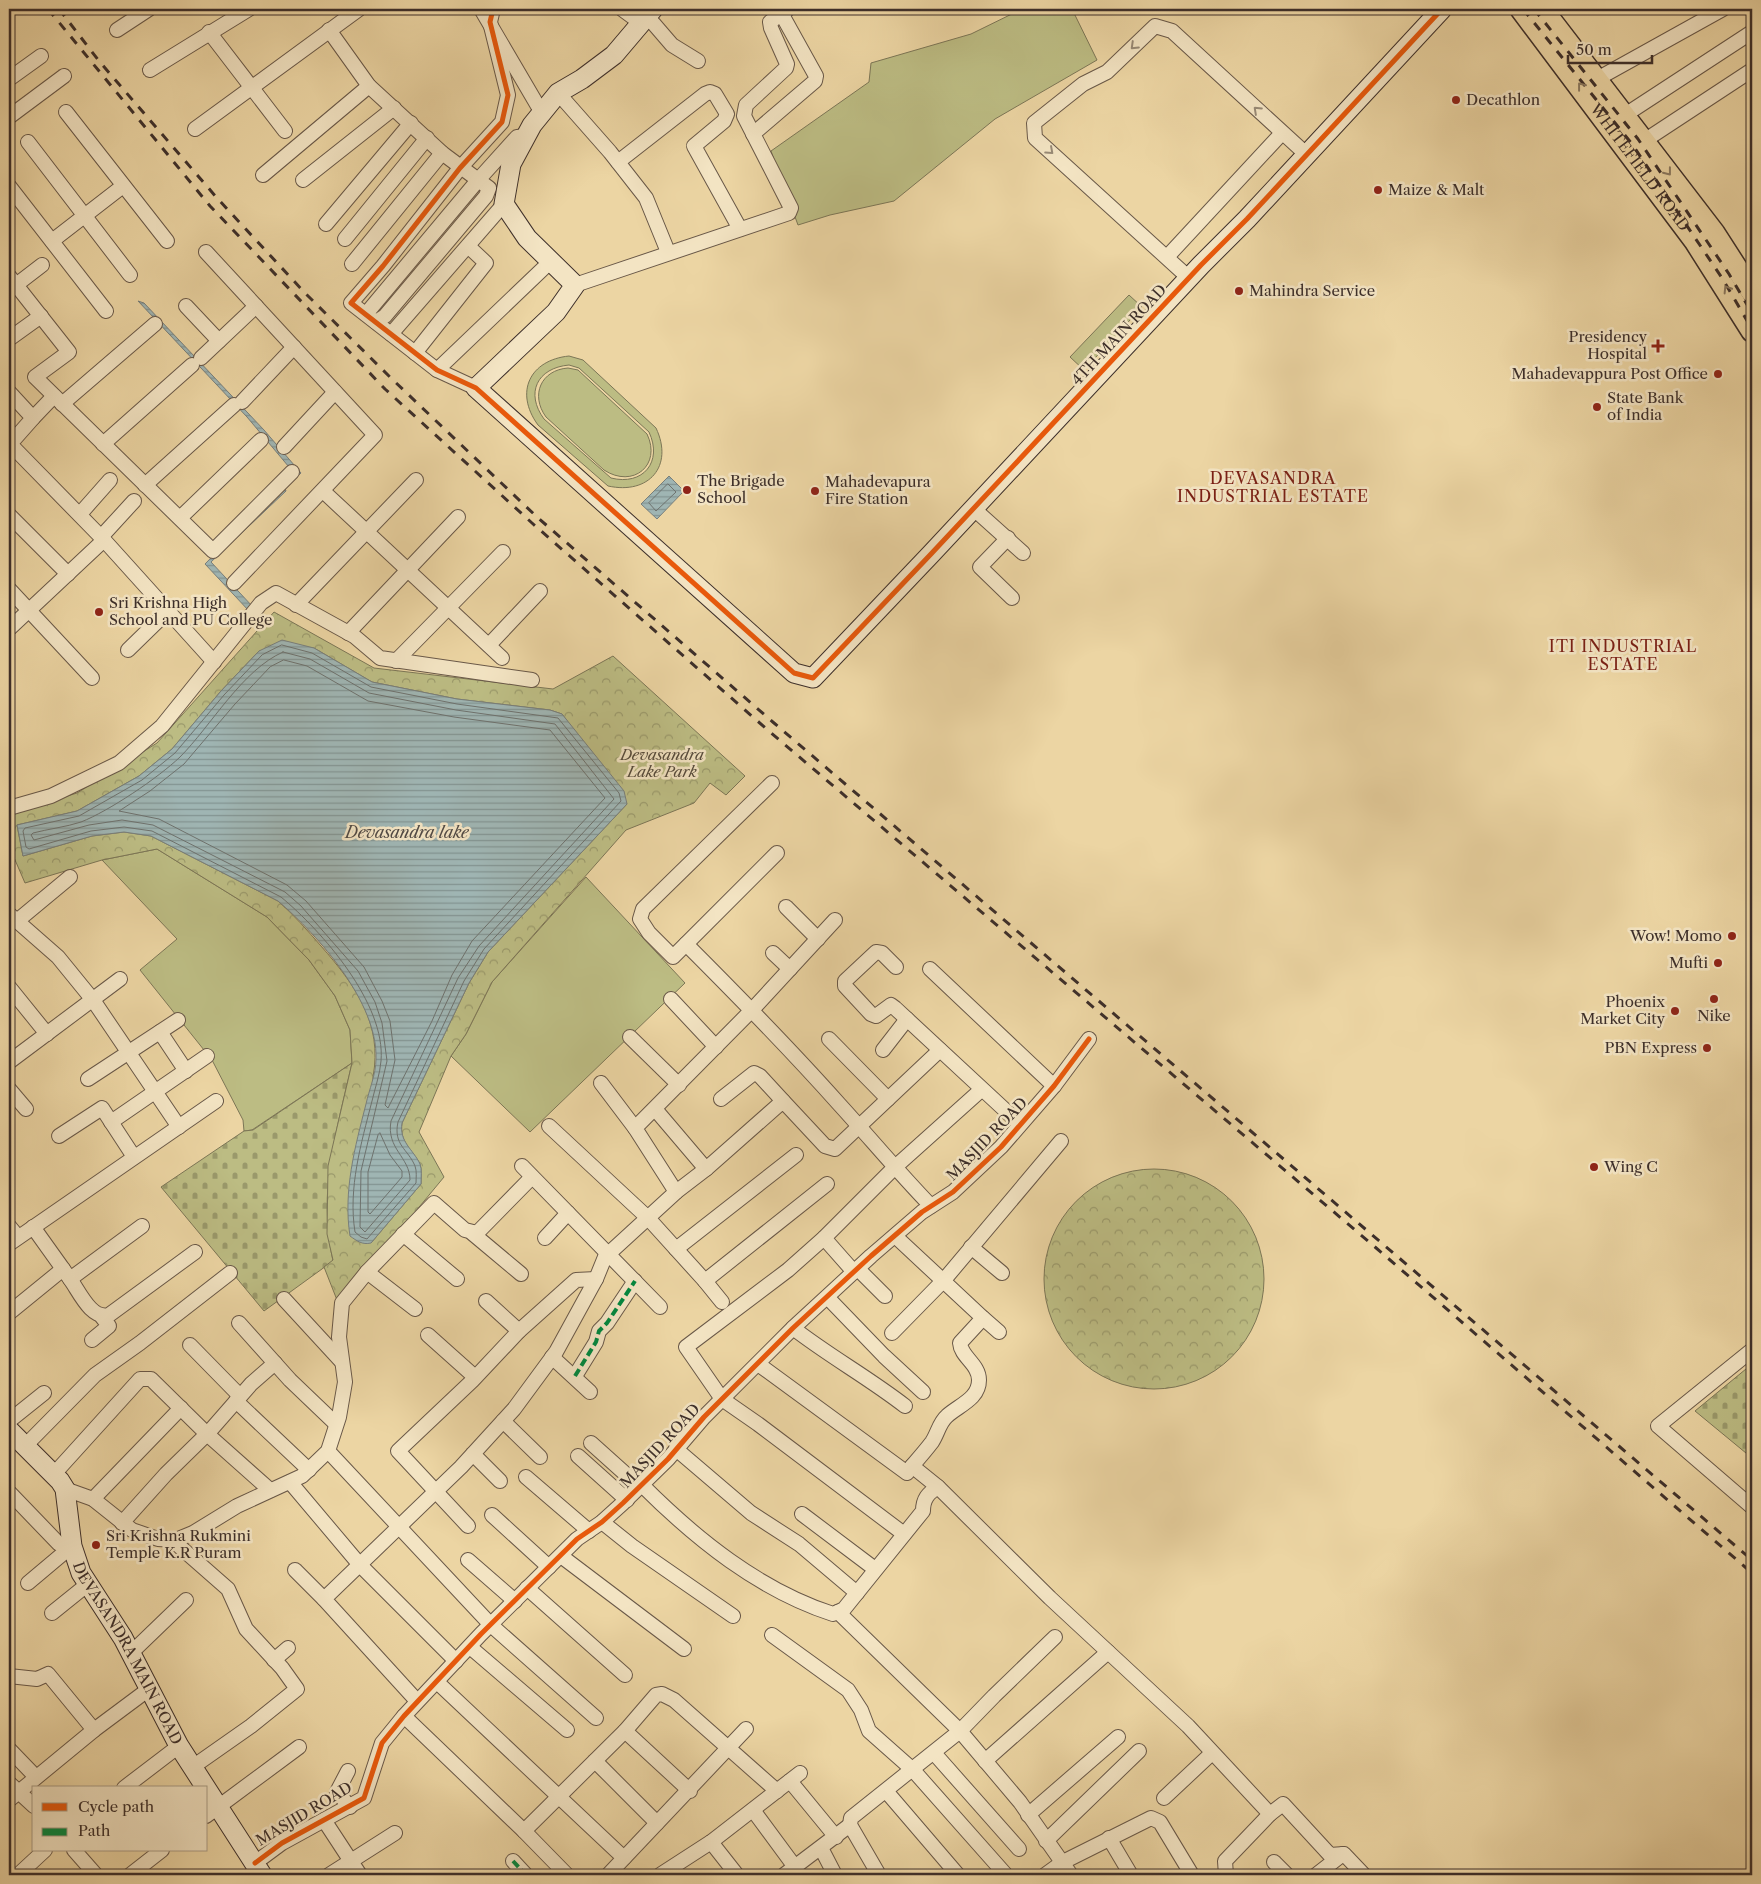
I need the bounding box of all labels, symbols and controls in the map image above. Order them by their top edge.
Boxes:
scale bar [1568,32,1652,64]
one-way arrow [1131,40,1140,49]
text: 50 m [1576,40,1612,59]
one-way arrow [1578,83,1586,92]
place label: Decathlon [1466,90,1541,109]
marker: Decathlon [1450,94,1462,106]
street label: WHITEFIELD ROAD [1586,99,1694,235]
one-way arrow [1254,107,1263,116]
one-way arrow [1045,145,1054,154]
one-way arrow [1662,166,1671,176]
place label: Maize & Malt [1388,180,1485,199]
marker: Maize & Malt [1372,184,1384,196]
street label: 4TH MAIN ROAD [1067,280,1170,389]
place label: Mahindra Service [1249,281,1375,300]
marker: Mahindra Service [1233,285,1245,297]
one-way arrow [1723,285,1733,294]
place label: Presidency Hospital [1569,327,1648,363]
marker: Presidency Hospital [1651,339,1665,353]
place label: Mahadevappura Post Office [1512,364,1708,383]
marker: Mahadevappura Post Office [1712,368,1724,380]
place label: State Bank of India [1607,388,1685,424]
marker: State Bank of India [1591,401,1603,413]
district label: DEVASANDRA INDUSTRIAL ESTATE [1177,468,1369,506]
place label: The Brigade School [697,471,785,507]
place label: Mahadevapura Fire Station [825,472,931,508]
marker: The Brigade School [681,484,693,496]
marker: Mahadevapura Fire Station [809,485,821,497]
place label: Sri Krishna High School and PU College [109,593,272,629]
marker: Sri Krishna High School and PU College [93,606,105,618]
district label: ITI INDUSTRIAL ESTATE [1549,636,1697,674]
park label: Devasandra Lake Park [619,745,704,781]
water label: Devasandra lake [343,822,470,842]
place label: Wow! Momo [1629,926,1722,945]
marker: Wow! Momo [1726,930,1738,942]
place label: Mufti [1669,953,1708,972]
marker: Mufti [1712,957,1724,969]
place label: Phoenix Market City [1580,992,1666,1028]
marker: Nike [1708,993,1720,1005]
marker: Phoenix Market City [1669,1005,1681,1017]
place label: Nike [1697,1006,1731,1025]
place label: PBN Express [1604,1038,1697,1057]
marker: PBN Express [1701,1042,1713,1054]
street label: MASJID ROAD [942,1093,1031,1184]
place label: Wing C [1603,1157,1658,1176]
marker: Wing C [1588,1161,1600,1173]
street label: MASJID ROAD [616,1399,704,1492]
place label: Sri Krishna Rukmini Temple K.R Puram [106,1526,251,1562]
marker: Sri Krishna Rukmini Temple K.R Puram [90,1539,102,1551]
street label: DEVASANDRA MAIN ROAD [69,1559,187,1748]
street label: MASJID ROAD [252,1777,355,1850]
legend [32,1786,208,1852]
text: Cycle path [78,1797,155,1816]
text: Path [78,1821,111,1840]

